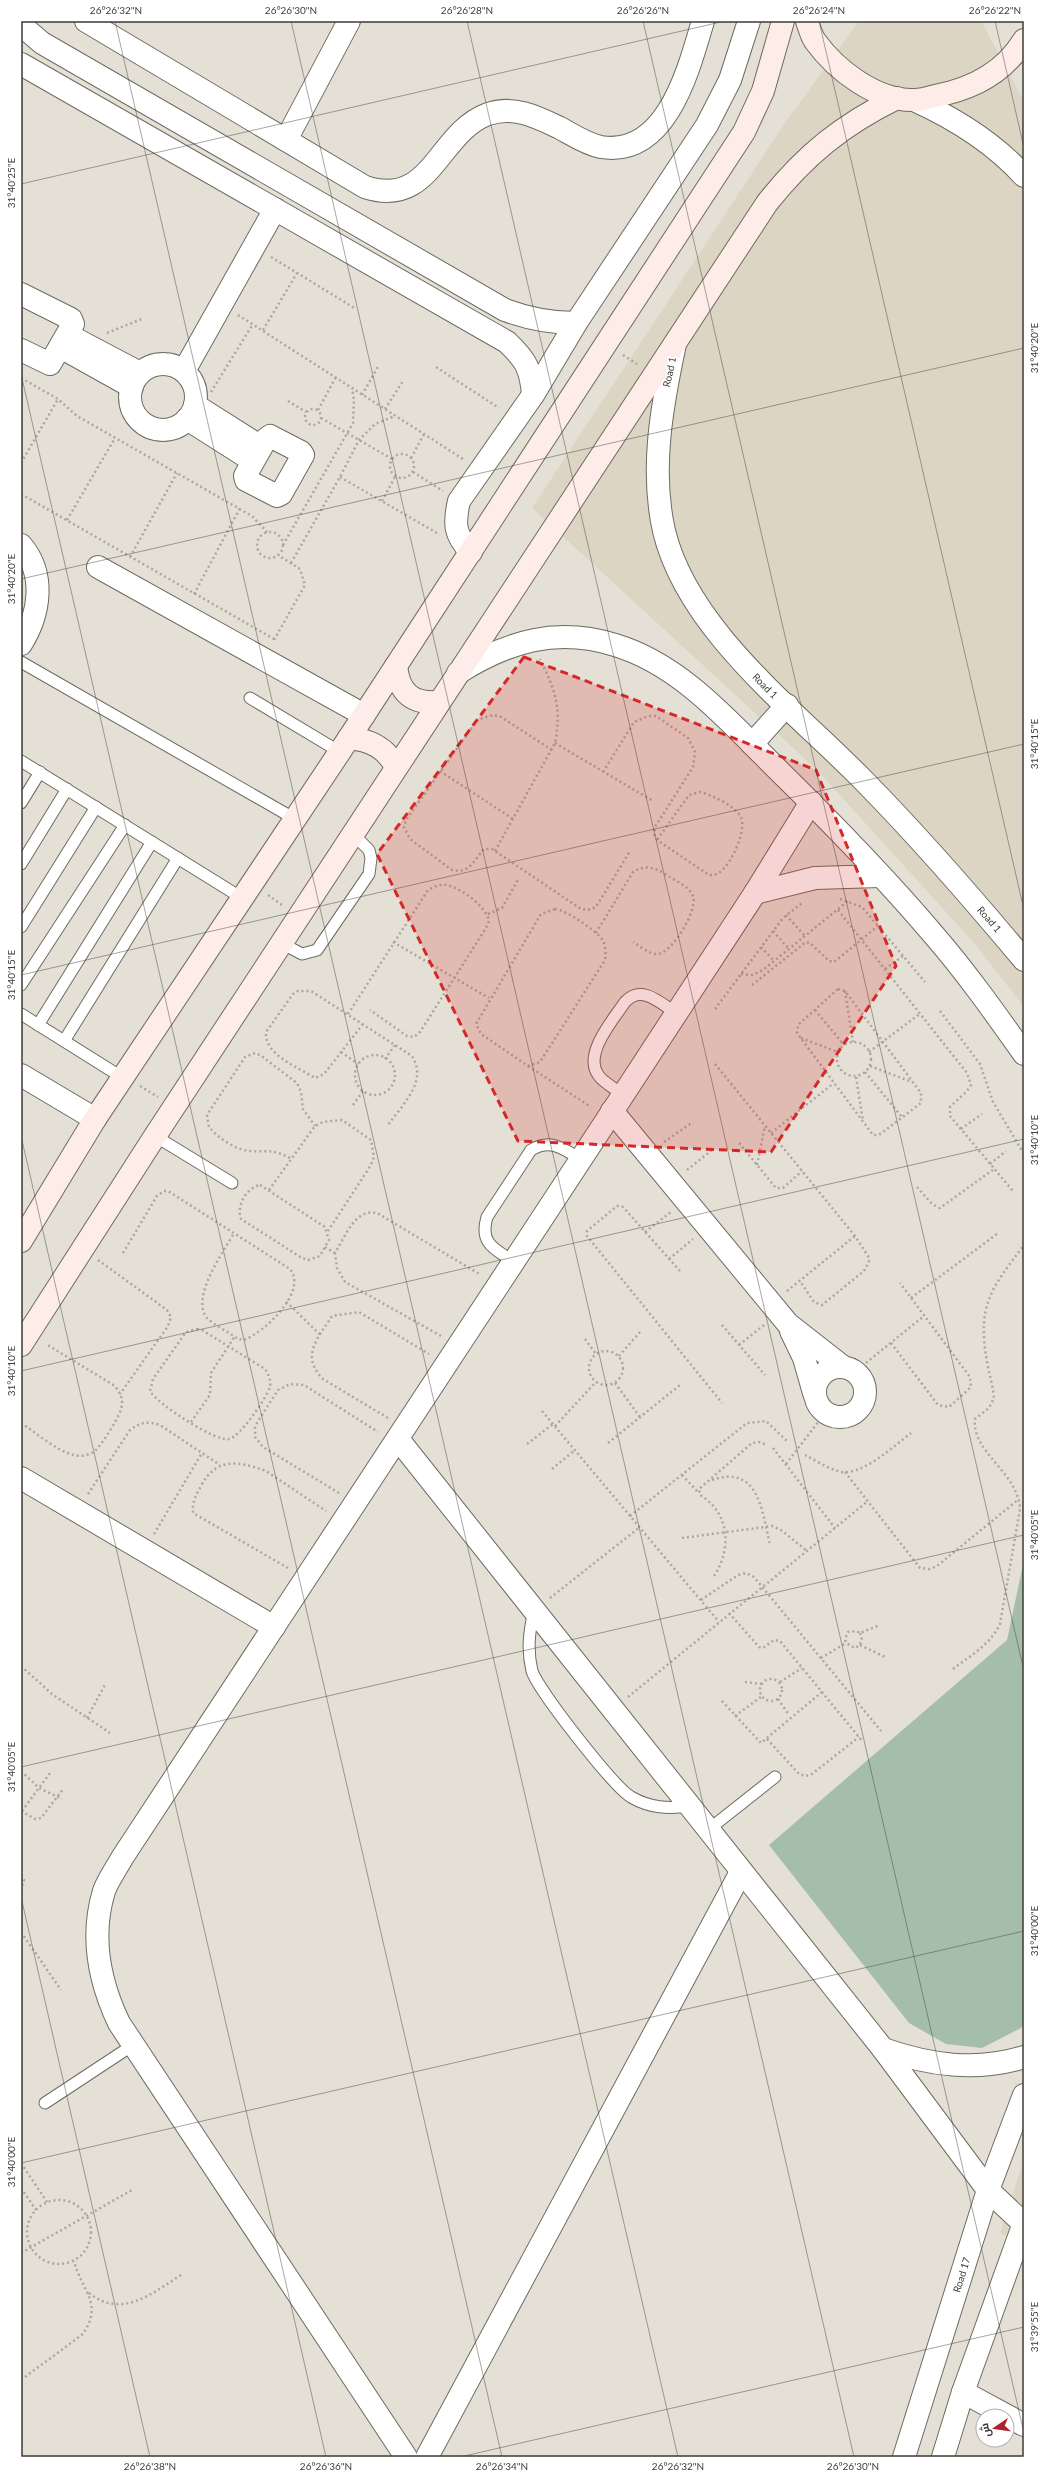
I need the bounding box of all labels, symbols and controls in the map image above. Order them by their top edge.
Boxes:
text: 26°26'32"N [90,4,142,16]
text: 26°26'30"N [265,4,317,16]
text: 26°26'28"N [441,4,493,16]
text: 26°26'26"N [617,4,669,16]
text: 26°26'24"N [793,4,845,16]
text: 26°26'22"N [969,4,1021,16]
text: 31°40'25"E [5,158,17,208]
text: 31°40'20"E [1028,323,1040,373]
street label: Road 1 [660,356,678,388]
text: 31°40'20"E [5,554,17,604]
street label: Road 1 [750,671,780,701]
text: 31°40'15"E [1028,719,1040,769]
street label: Road 1 [975,904,1004,935]
text: 31°40'15"E [5,950,17,1000]
text: 31°40'10"E [1028,1115,1040,1165]
text: 31°40'10"E [5,1346,17,1396]
text: 31°40'05"E [1028,1510,1040,1560]
text: 31°40'05"E [5,1742,17,1792]
text: 31°40'00"E [1028,1906,1040,1956]
text: 31°40'00"E [5,2137,17,2187]
street label: Road 17 [950,2255,973,2294]
text: 31°39'55"E [1028,2302,1040,2352]
north arrow [975,2408,1015,2448]
text: ش [977,2422,994,2439]
text: 26°26'38"N [124,2460,176,2472]
text: 26°26'36"N [300,2460,352,2472]
text: 26°26'34"N [476,2460,528,2472]
text: 26°26'32"N [652,2460,704,2472]
text: 26°26'30"N [827,2460,879,2472]

